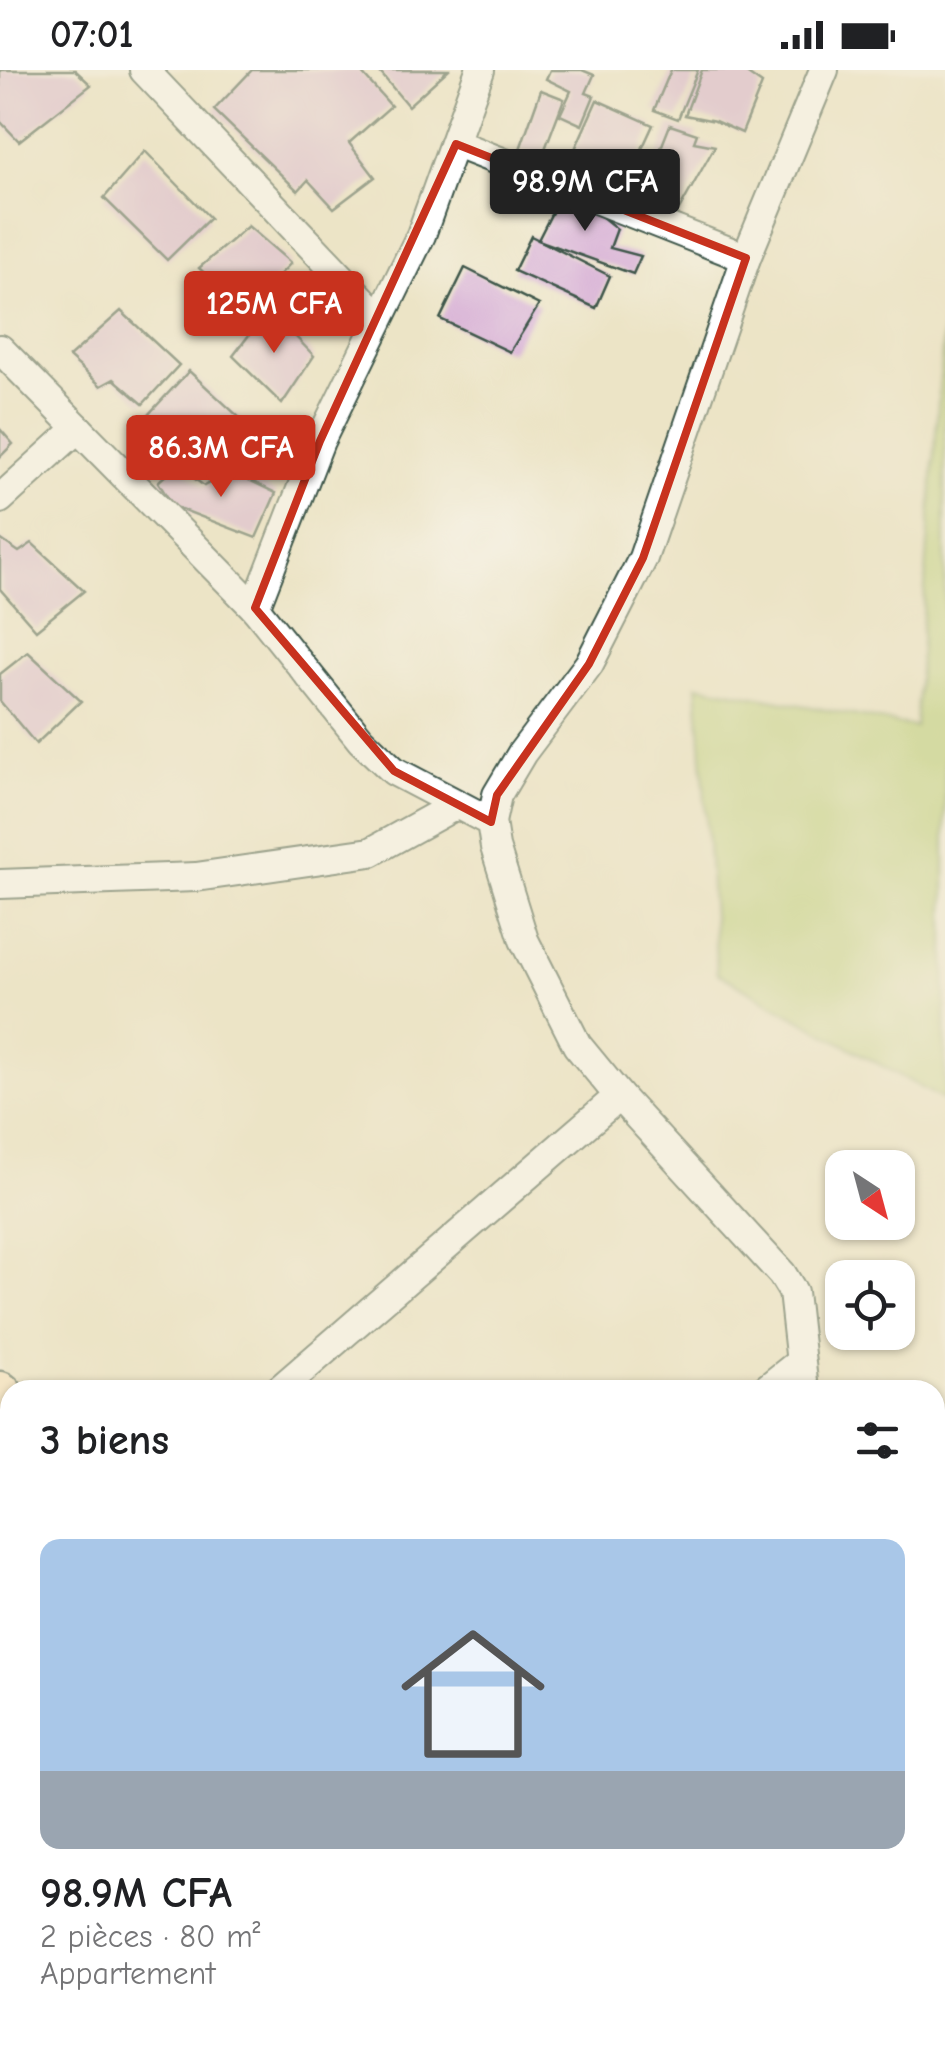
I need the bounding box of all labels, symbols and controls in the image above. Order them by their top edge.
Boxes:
text: 07:01 [50,13,133,57]
pin: 98.9M CFA [471,149,699,234]
text: 98.9M CFA [512,163,658,200]
pin: 125M CFA [171,271,377,356]
text: 125M CFA [206,285,342,322]
pin: 86.3M CFA [107,415,335,500]
text: 86.3M CFA [148,429,294,466]
north arrow [825,1150,915,1240]
map controls [825,1150,915,1350]
button: locate [825,1260,915,1350]
icon: filters [850,1413,905,1468]
text: 3 biens [40,1416,169,1465]
icon: home [383,1604,563,1784]
text: 98.9M CFA [40,1869,232,1918]
text: 2 pièces · 80 m² [40,1918,261,1955]
text: Appartement [40,1955,215,1992]

